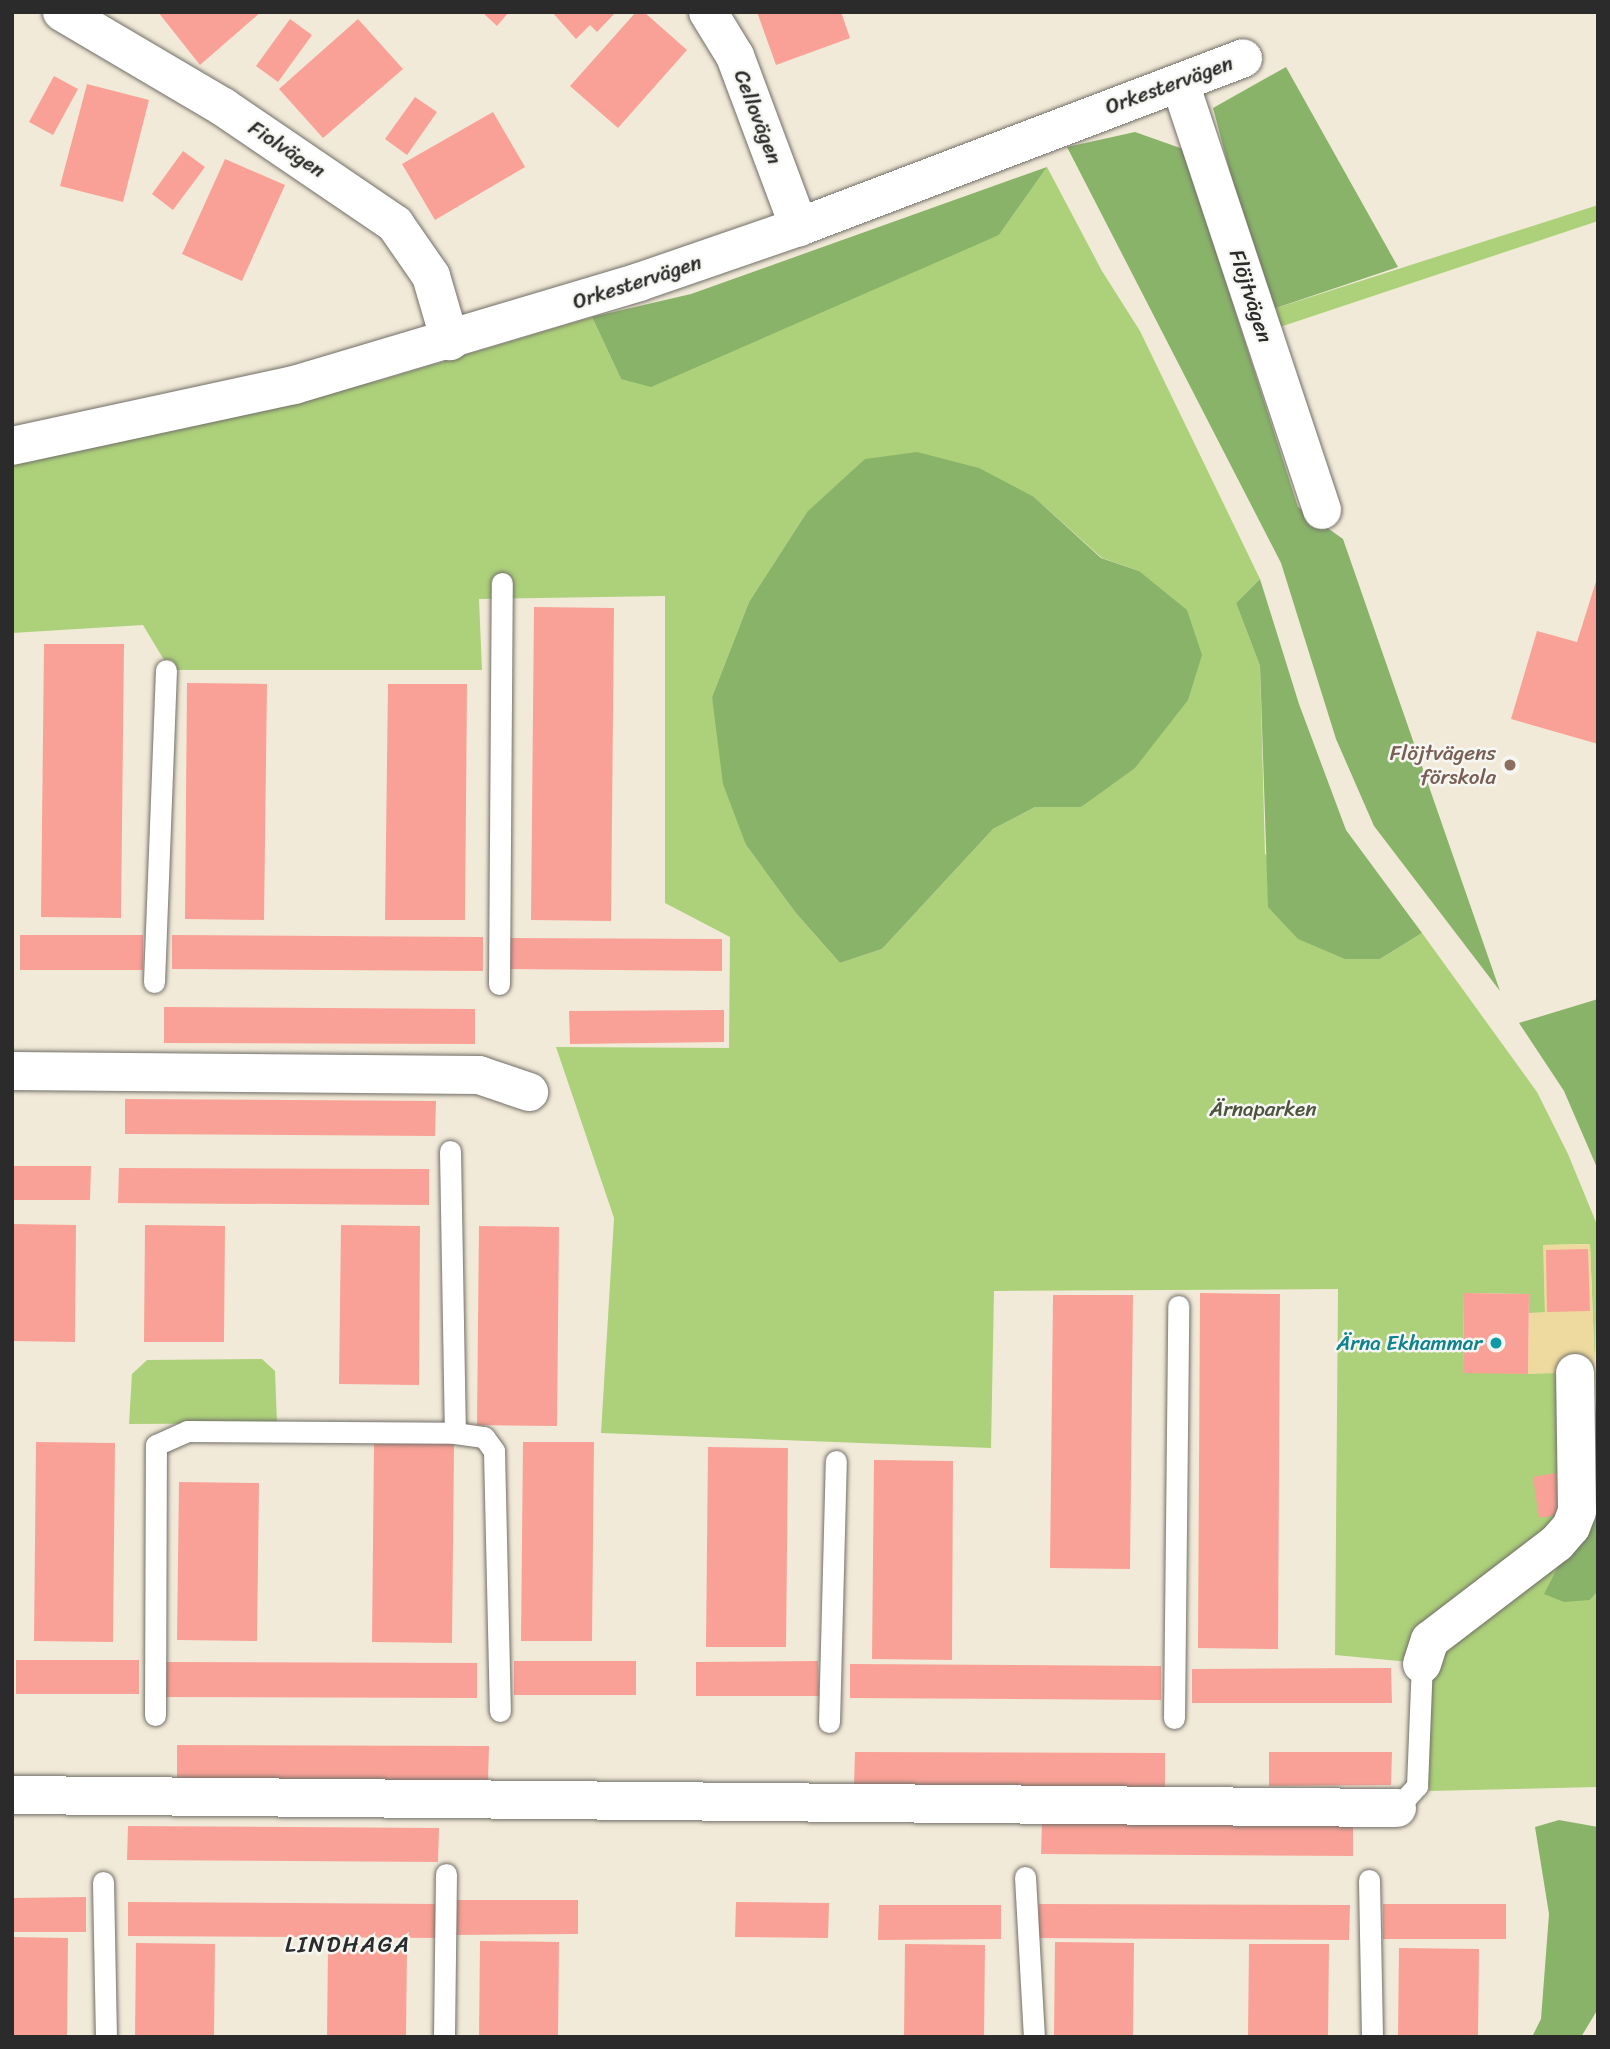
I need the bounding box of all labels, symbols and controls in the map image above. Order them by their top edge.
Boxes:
street label: Orkestervägen [1102,50,1236,120]
street label: Cellovägen [729,66,787,168]
street label: Fiolvägen [244,115,330,183]
street label: Flöjtvägen [1224,246,1278,346]
street label: Orkestervägen [570,249,704,315]
place label: Flöjtvägens förskola [1390,740,1496,790]
marker: Flöjtvägens förskola [1502,757,1518,773]
park label: Ärnaparken [1209,1096,1317,1122]
place label: Ärna Ekhammar [1337,1330,1482,1356]
marker: Ärna Ekhammar [1488,1335,1504,1351]
district label: LINDHAGA [286,1931,410,1959]

